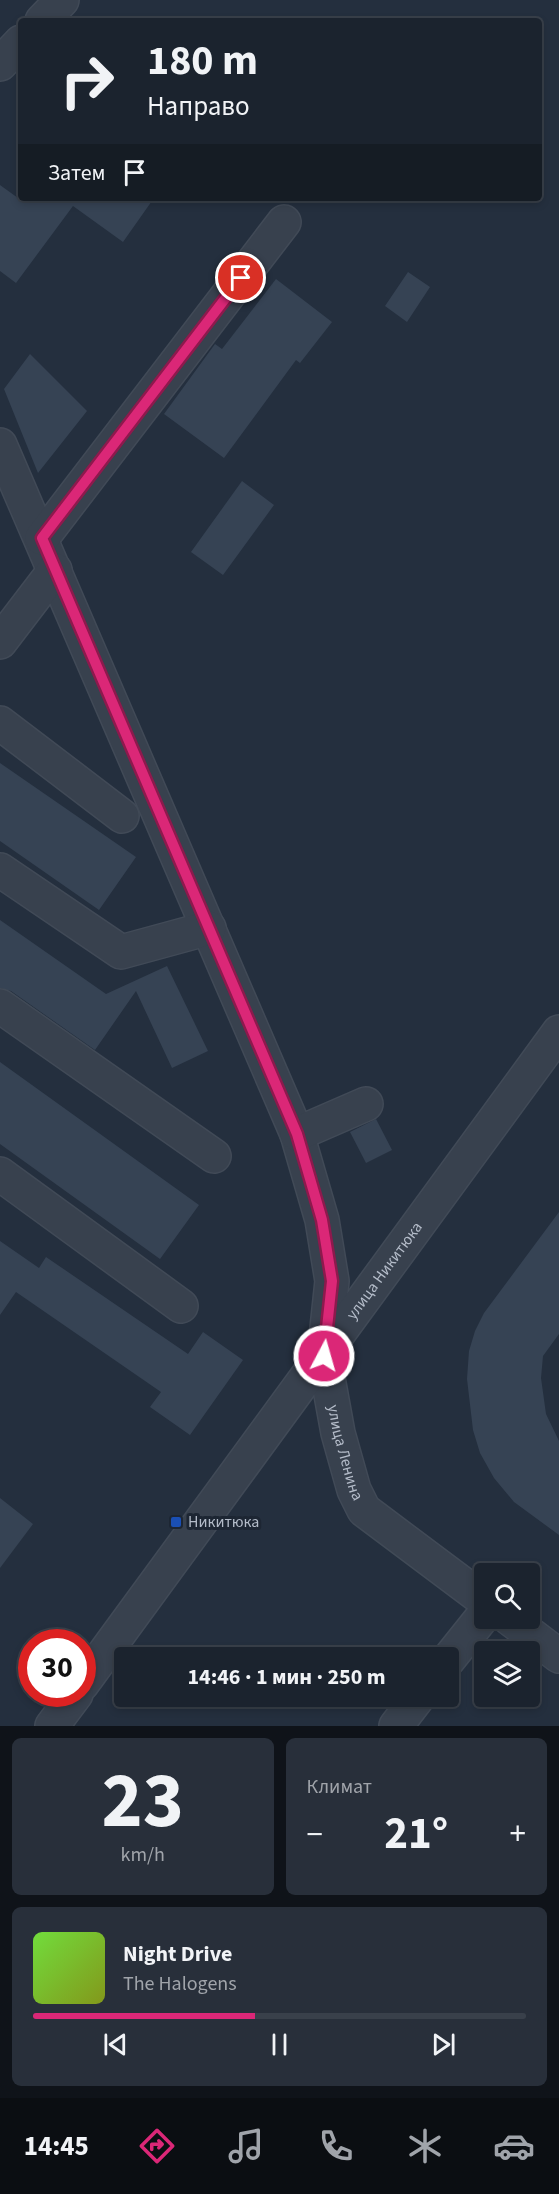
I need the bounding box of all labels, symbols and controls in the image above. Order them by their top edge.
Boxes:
text: 180 m [147,31,258,91]
icon: right [48,42,126,120]
text: Направо [147,87,250,126]
icon: arrive [118,156,151,189]
text: Затем [48,157,106,189]
pin [215,252,266,303]
icon: arrive [224,261,257,294]
street label: улица Никитюка [341,1217,428,1324]
position arrow [292,1324,356,1388]
street label: улица Ленина [322,1403,369,1504]
place label: Никитюка [188,1511,259,1533]
marker: Никитюка [169,1515,183,1529]
map controls [474,1563,540,1707]
button: search [474,1563,540,1629]
speed limit sign: 30 [18,1629,96,1707]
button: layers [474,1641,540,1707]
text: 14:46 · 1 мин · 250 m [187,1661,386,1693]
text: 23 [102,1746,184,1857]
text: Климат [307,1773,372,1801]
text: 21° [384,1802,448,1866]
text: − [307,1811,323,1858]
text: + [510,1811,526,1858]
text: km/h [121,1841,165,1869]
text: Night Drive [123,1938,232,1970]
text: The Halogens [123,1970,237,1998]
icon: previous [99,2028,132,2061]
icon: pause [263,2028,296,2061]
icon: next [427,2028,460,2061]
icon: directions [136,2125,178,2167]
icon: music [225,2125,267,2167]
icon: phone [315,2125,357,2167]
icon: climate [404,2125,446,2167]
icon: car [493,2125,535,2167]
text: 14:45 [24,2127,89,2166]

